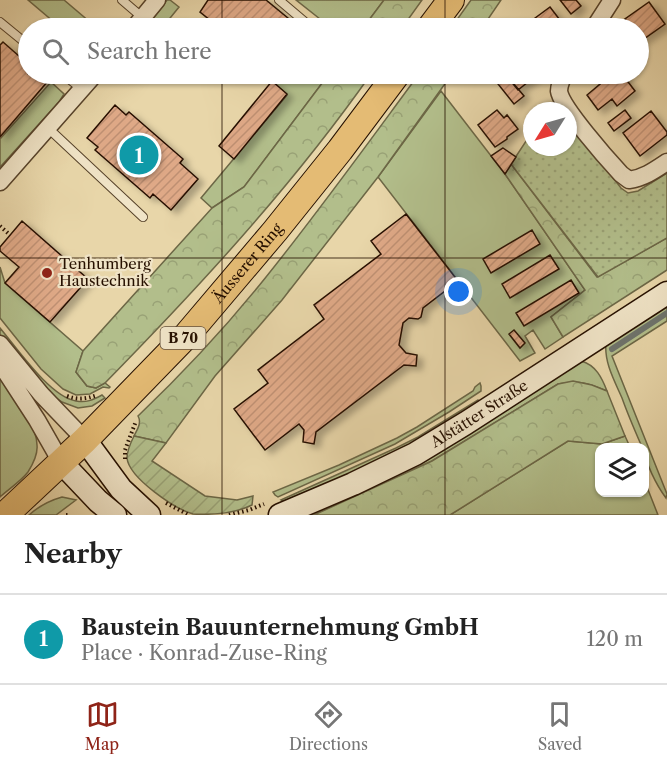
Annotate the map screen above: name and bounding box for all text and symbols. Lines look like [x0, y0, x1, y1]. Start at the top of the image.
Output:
search box [18, 18, 649, 84]
icon: search [39, 35, 72, 68]
text: Search here [87, 38, 212, 65]
north arrow [523, 102, 577, 156]
pin: 1 [120, 132, 158, 178]
street label: Äusserer Ring [207, 219, 287, 308]
place label: Tenhumberg Haustechnik [59, 254, 151, 290]
marker: Tenhumberg Haustechnik [40, 266, 54, 280]
your location [444, 277, 473, 306]
road number: B 70 [160, 327, 206, 349]
street label: Alstätter Straße [426, 376, 531, 452]
map controls [595, 443, 649, 497]
button: layers [595, 443, 649, 497]
text: Nearby [24, 538, 122, 570]
text: Baustein Bauunternehmung GmbH [81, 614, 479, 641]
text: 1 [39, 627, 48, 651]
text: 120 m [586, 627, 643, 651]
text: Place · Konrad-Zuse-Ring [81, 641, 327, 665]
tab: Map [85, 698, 119, 754]
tab: Directions [289, 698, 368, 754]
tab: Saved [538, 698, 582, 754]

